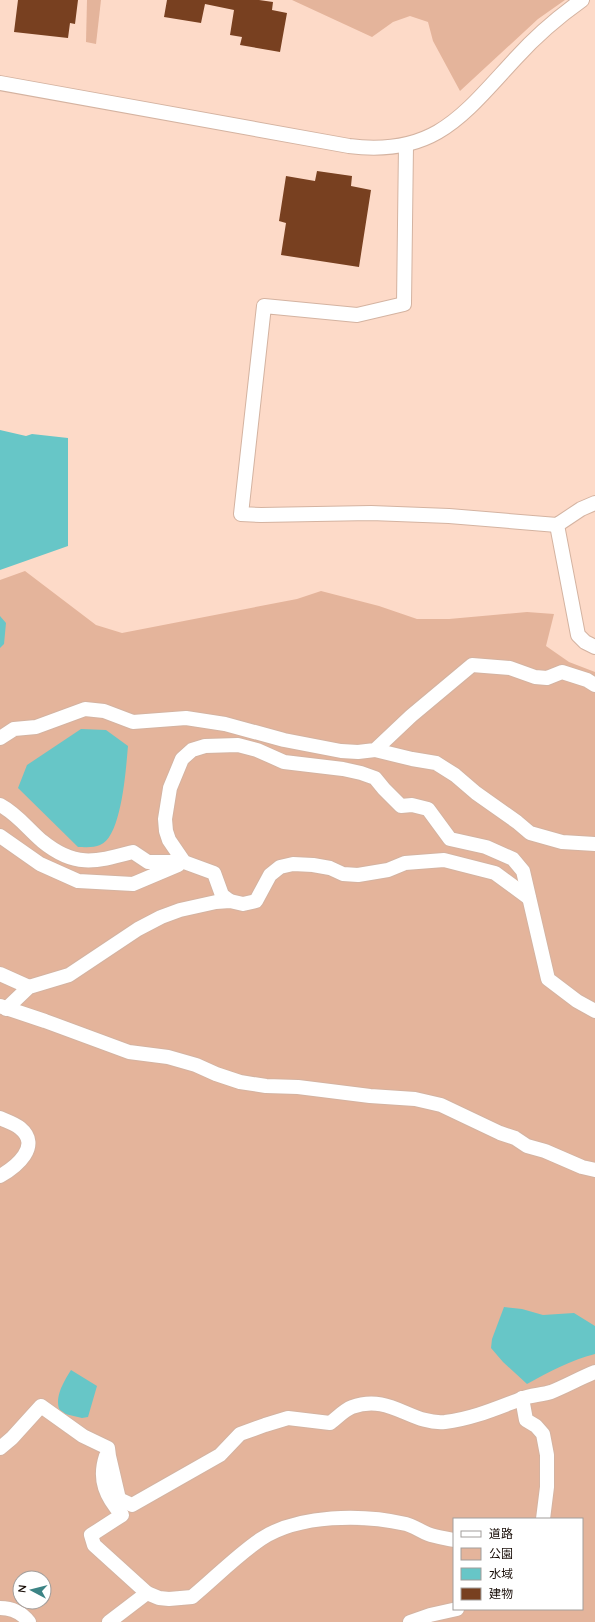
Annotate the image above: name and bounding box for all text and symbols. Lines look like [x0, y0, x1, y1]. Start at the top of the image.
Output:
legend [453, 1518, 583, 1610]
text: 道路 [489, 1526, 513, 1541]
text: 公園 [489, 1546, 513, 1561]
text: 水域 [489, 1566, 513, 1581]
north arrow [12, 1570, 52, 1610]
text: N [15, 1584, 30, 1594]
text: 建物 [489, 1586, 513, 1601]

